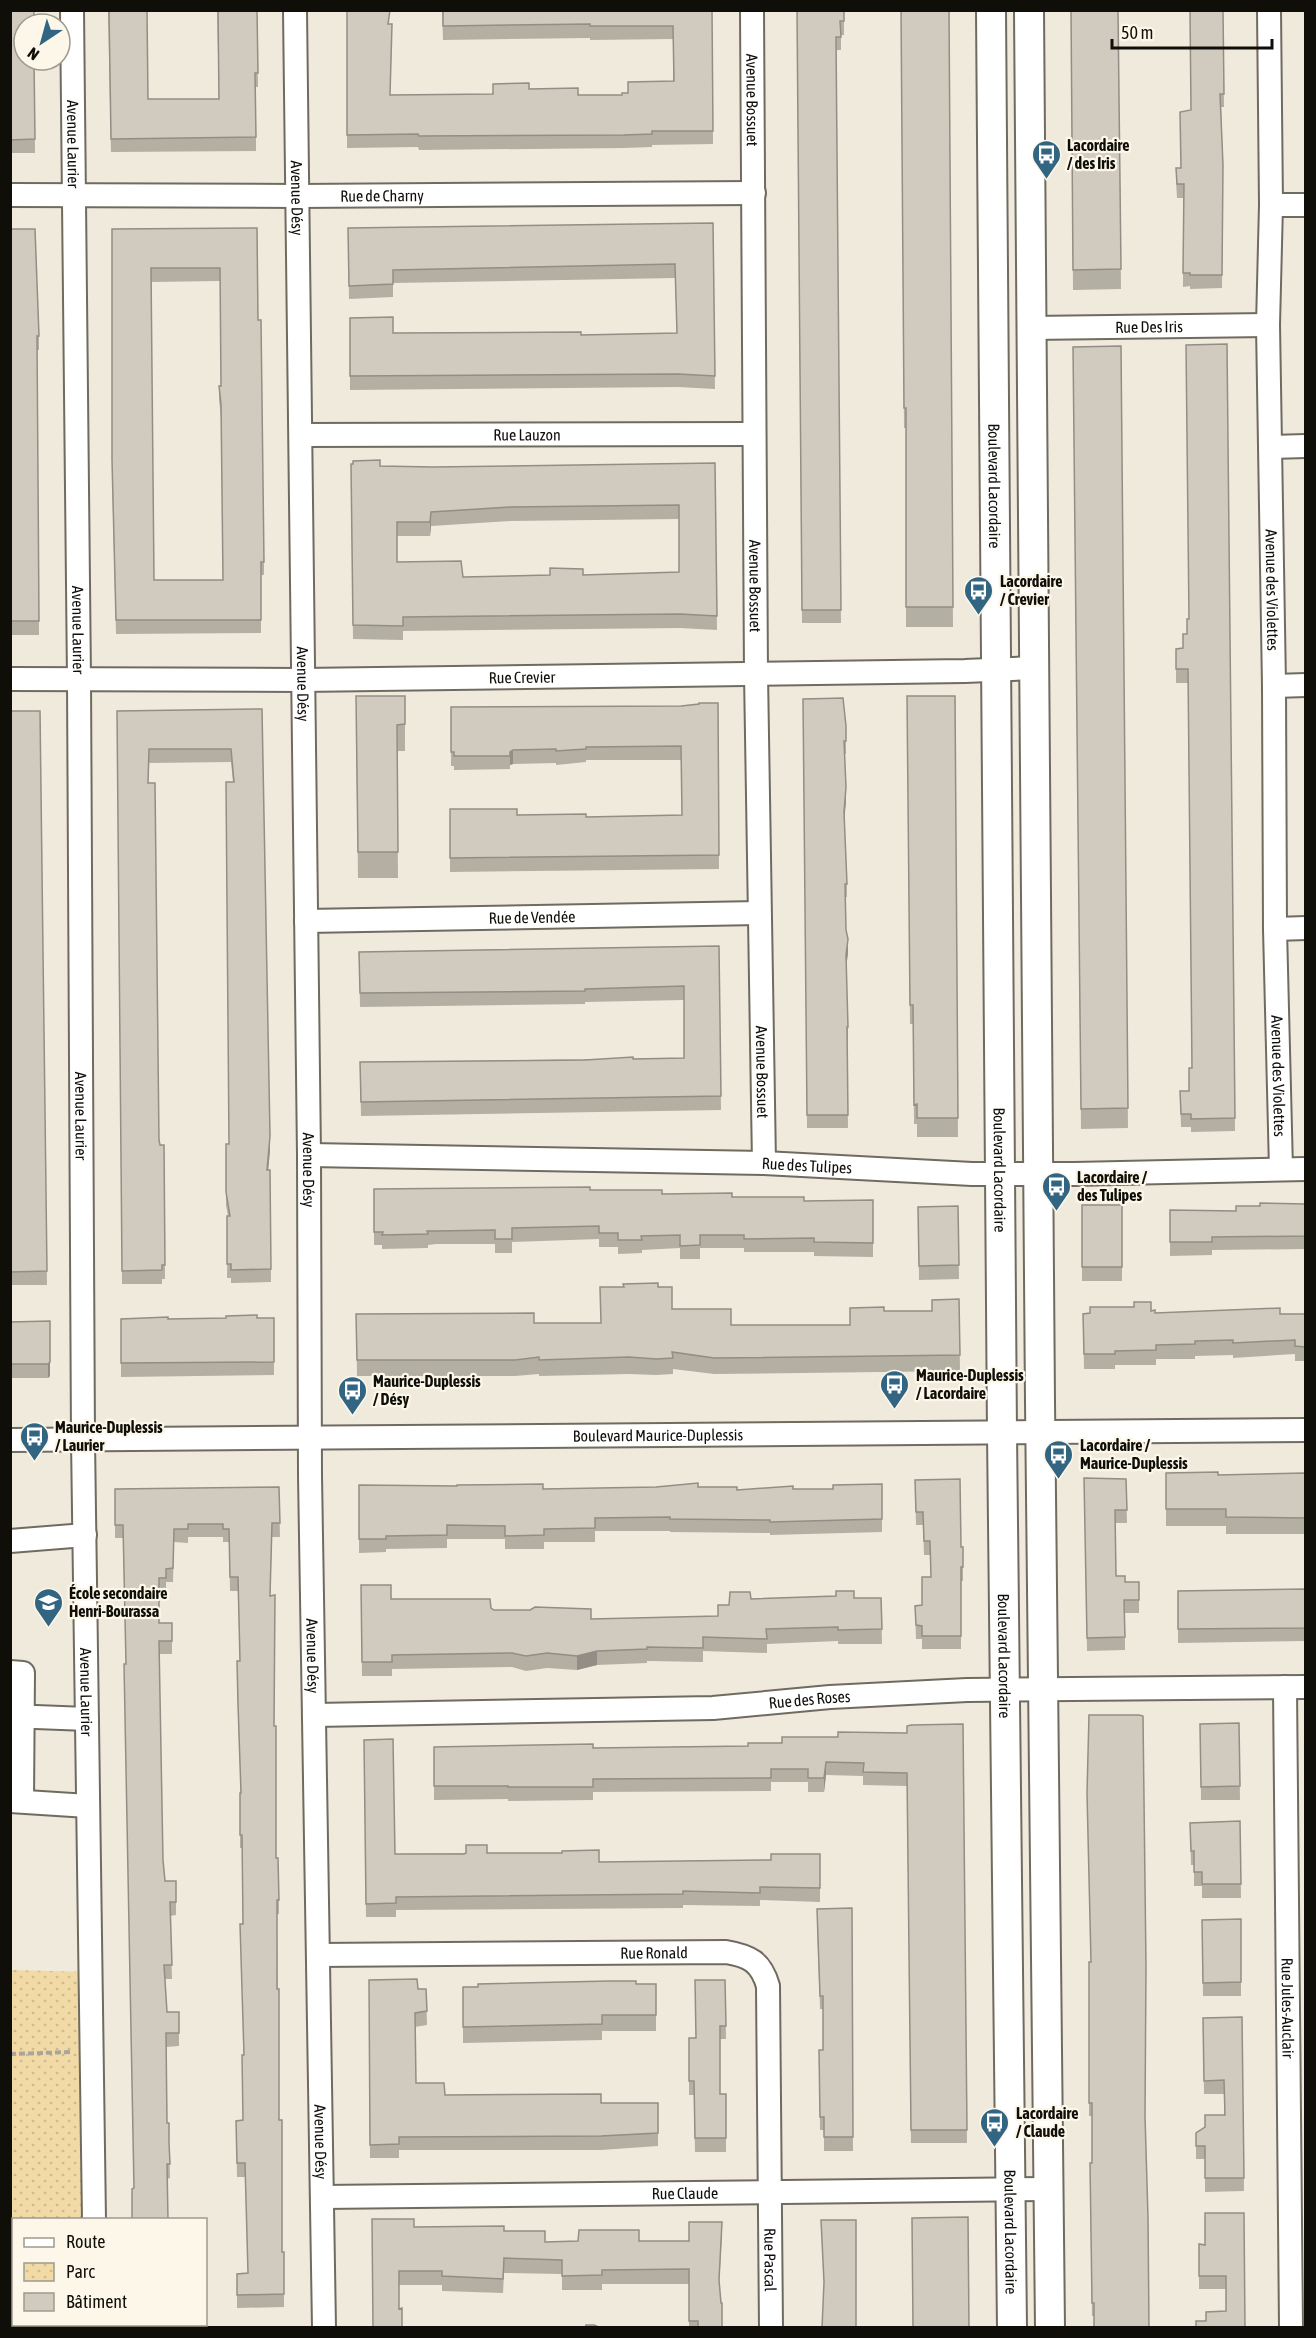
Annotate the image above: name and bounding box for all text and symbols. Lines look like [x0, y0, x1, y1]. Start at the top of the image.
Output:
north arrow [12, 12, 72, 72]
scale bar [1112, 12, 1272, 50]
text: 50 m [1121, 22, 1153, 43]
text: N [24, 44, 42, 64]
street label: Avenue Bossuet [743, 54, 762, 147]
street label: Avenue Laurier [64, 100, 83, 189]
place label: Lacordaire / des Iris [1067, 136, 1129, 172]
bus stop icon: Lacordaire / des Iris [1030, 138, 1062, 180]
street label: Avenue Désy [288, 160, 307, 236]
street label: Rue de Charny [340, 186, 424, 205]
street label: Rue Des Iris [1115, 317, 1183, 336]
street label: Boulevard Lacordaire [985, 423, 1004, 549]
street label: Rue Lauzon [493, 425, 561, 444]
street label: Avenue des Violettes [1262, 529, 1282, 651]
street label: Avenue Bossuet [746, 540, 765, 633]
place label: Lacordaire / Crevier [1000, 572, 1062, 608]
bus stop icon: Lacordaire / Crevier [963, 574, 995, 616]
street label: Avenue Laurier [69, 586, 88, 674]
street label: Avenue Désy [294, 646, 313, 722]
street label: Rue Crevier [489, 668, 556, 686]
street label: Rue de Vendée [488, 907, 575, 927]
street label: Avenue des Violettes [1268, 1015, 1289, 1137]
street label: Avenue Bossuet [753, 1026, 772, 1119]
street label: Avenue Laurier [72, 1072, 91, 1160]
street label: Boulevard Lacordaire [990, 1107, 1009, 1233]
street label: Avenue Désy [299, 1132, 318, 1208]
street label: Rue des Tulipes [761, 1154, 853, 1177]
place label: Lacordaire / des Tulipes [1077, 1168, 1148, 1204]
bus stop icon: Lacordaire / des Tulipes [1040, 1170, 1072, 1212]
place label: Maurice-Duplessis / Lacordaire [916, 1366, 1024, 1402]
bus stop icon: Maurice-Duplessis / Lacordaire [879, 1368, 911, 1410]
place label: Maurice-Duplessis / Désy [373, 1372, 481, 1408]
bus stop icon: Maurice-Duplessis / Désy [336, 1374, 368, 1416]
place label: Maurice-Duplessis / Laurier [55, 1418, 163, 1454]
bus stop icon: Maurice-Duplessis / Laurier [18, 1420, 50, 1462]
street label: Boulevard Maurice-Duplessis [573, 1425, 744, 1445]
place label: Lacordaire / Maurice-Duplessis [1080, 1436, 1188, 1472]
bus stop icon: Lacordaire / Maurice-Duplessis [1043, 1438, 1075, 1480]
place label: École secondaire Henri-Bourassa [69, 1584, 168, 1620]
school or university icon: École secondaire Henri-Bourassa [32, 1586, 64, 1628]
street label: Boulevard Lacordaire [995, 1593, 1014, 1719]
street label: Avenue Désy [303, 1618, 323, 1694]
street label: Avenue Laurier [77, 1648, 96, 1736]
street label: Rue des Roses [768, 1687, 851, 1712]
street label: Rue Ronald [620, 1943, 688, 1962]
street label: Rue Jules-Auclair [1279, 1958, 1297, 2059]
street label: Avenue Désy [311, 2104, 331, 2180]
place label: Lacordaire / Claude [1016, 2104, 1078, 2140]
bus stop icon: Lacordaire / Claude [979, 2106, 1011, 2148]
street label: Boulevard Lacordaire [1001, 2169, 1021, 2295]
street label: Rue Claude [652, 2184, 718, 2202]
legend [12, 2218, 207, 2326]
street label: Rue Pascal [761, 2228, 780, 2292]
text: Route [66, 2231, 105, 2252]
text: Parc [66, 2261, 95, 2282]
text: Bâtiment [66, 2291, 127, 2312]

